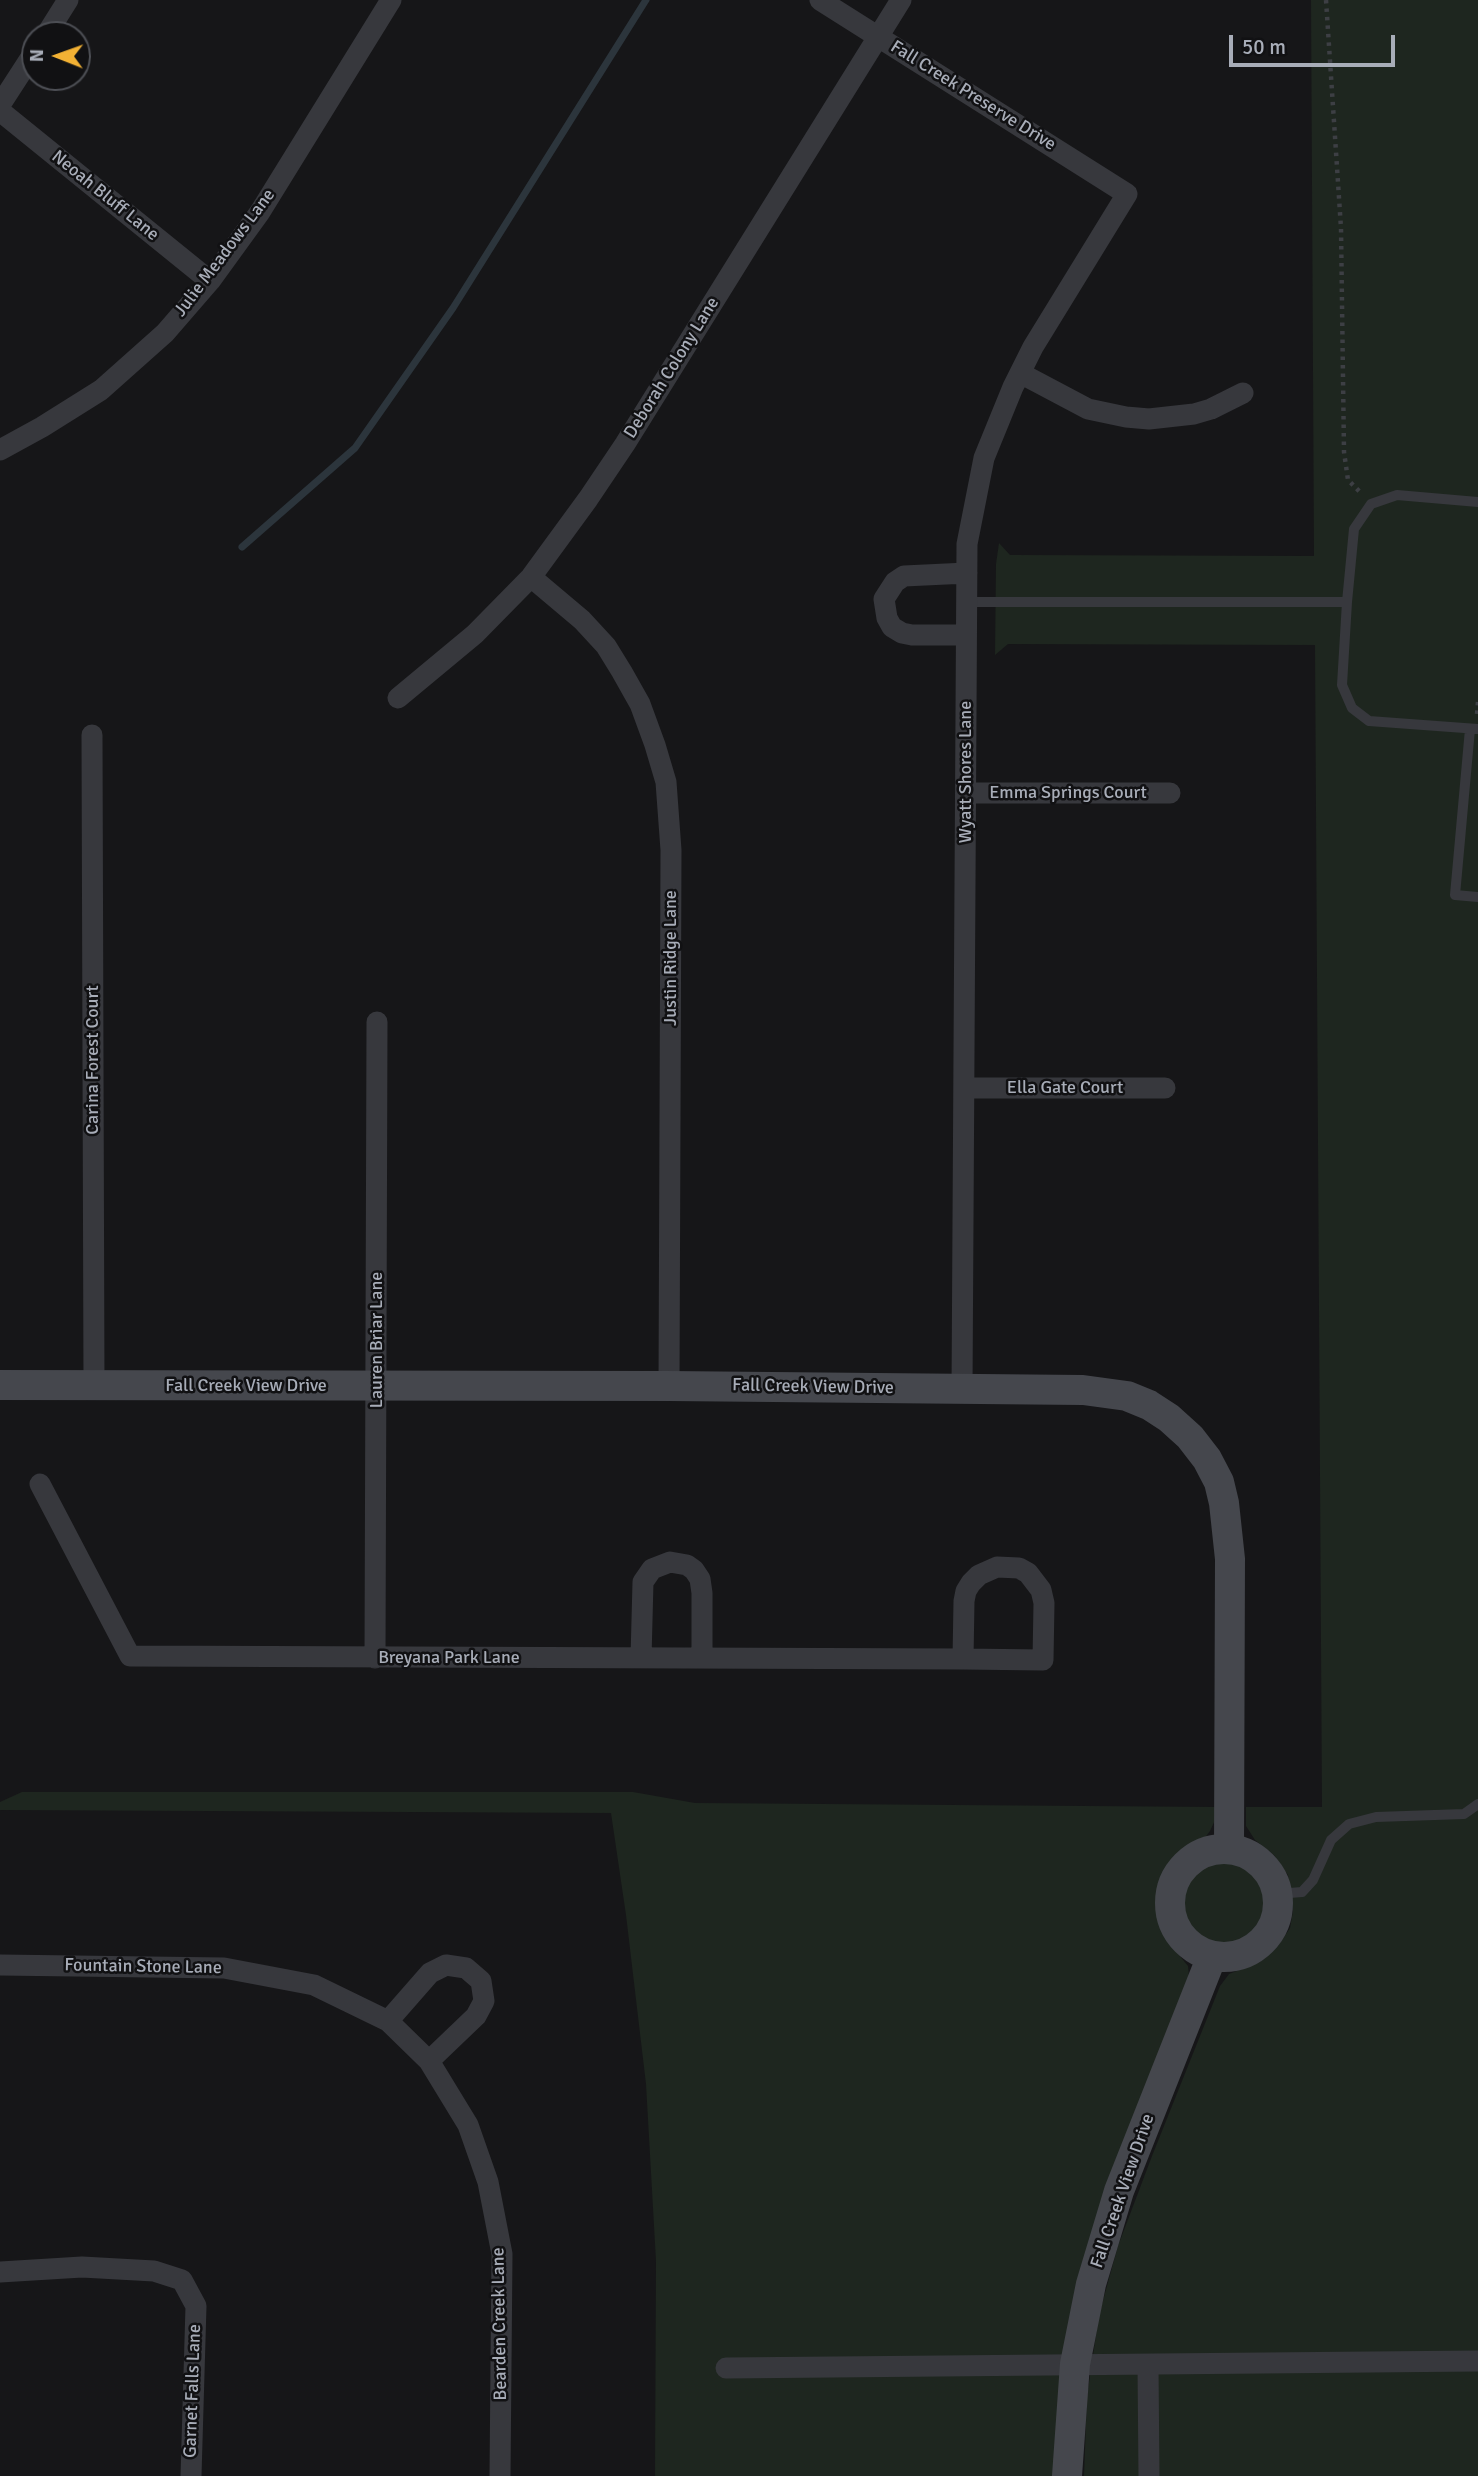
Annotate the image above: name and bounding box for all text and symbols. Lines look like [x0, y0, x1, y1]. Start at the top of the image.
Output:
north arrow [21, 21, 91, 91]
scale bar [1233, 21, 1399, 65]
text: 50 m [1242, 34, 1286, 60]
street label: Fall Creek Preserve Drive [886, 36, 1060, 156]
text: N [25, 49, 49, 62]
street label: Neoah Bluff Lane [47, 146, 163, 246]
street label: Julie Meadows Lane [170, 185, 280, 321]
street label: Deborah Colony Lane [620, 293, 724, 443]
street label: Wyatt Shores Lane [955, 701, 977, 843]
street label: Emma Springs Court [989, 782, 1147, 804]
street label: Justin Ridge Lane [660, 890, 682, 1026]
street label: Carina Forest Court [82, 985, 104, 1135]
street label: Ella Gate Court [1007, 1077, 1123, 1099]
street label: Lauren Briar Lane [366, 1272, 388, 1408]
street label: Fall Creek View Drive [165, 1375, 327, 1397]
street label: Fall Creek View Drive [732, 1375, 894, 1399]
street label: Breyana Park Lane [378, 1647, 520, 1669]
street label: Fountain Stone Lane [64, 1955, 222, 1979]
street label: Fall Creek View Drive [1086, 2111, 1160, 2271]
street label: Bearden Creek Lane [488, 2247, 512, 2401]
street label: Garnet Falls Lane [180, 2324, 206, 2458]

